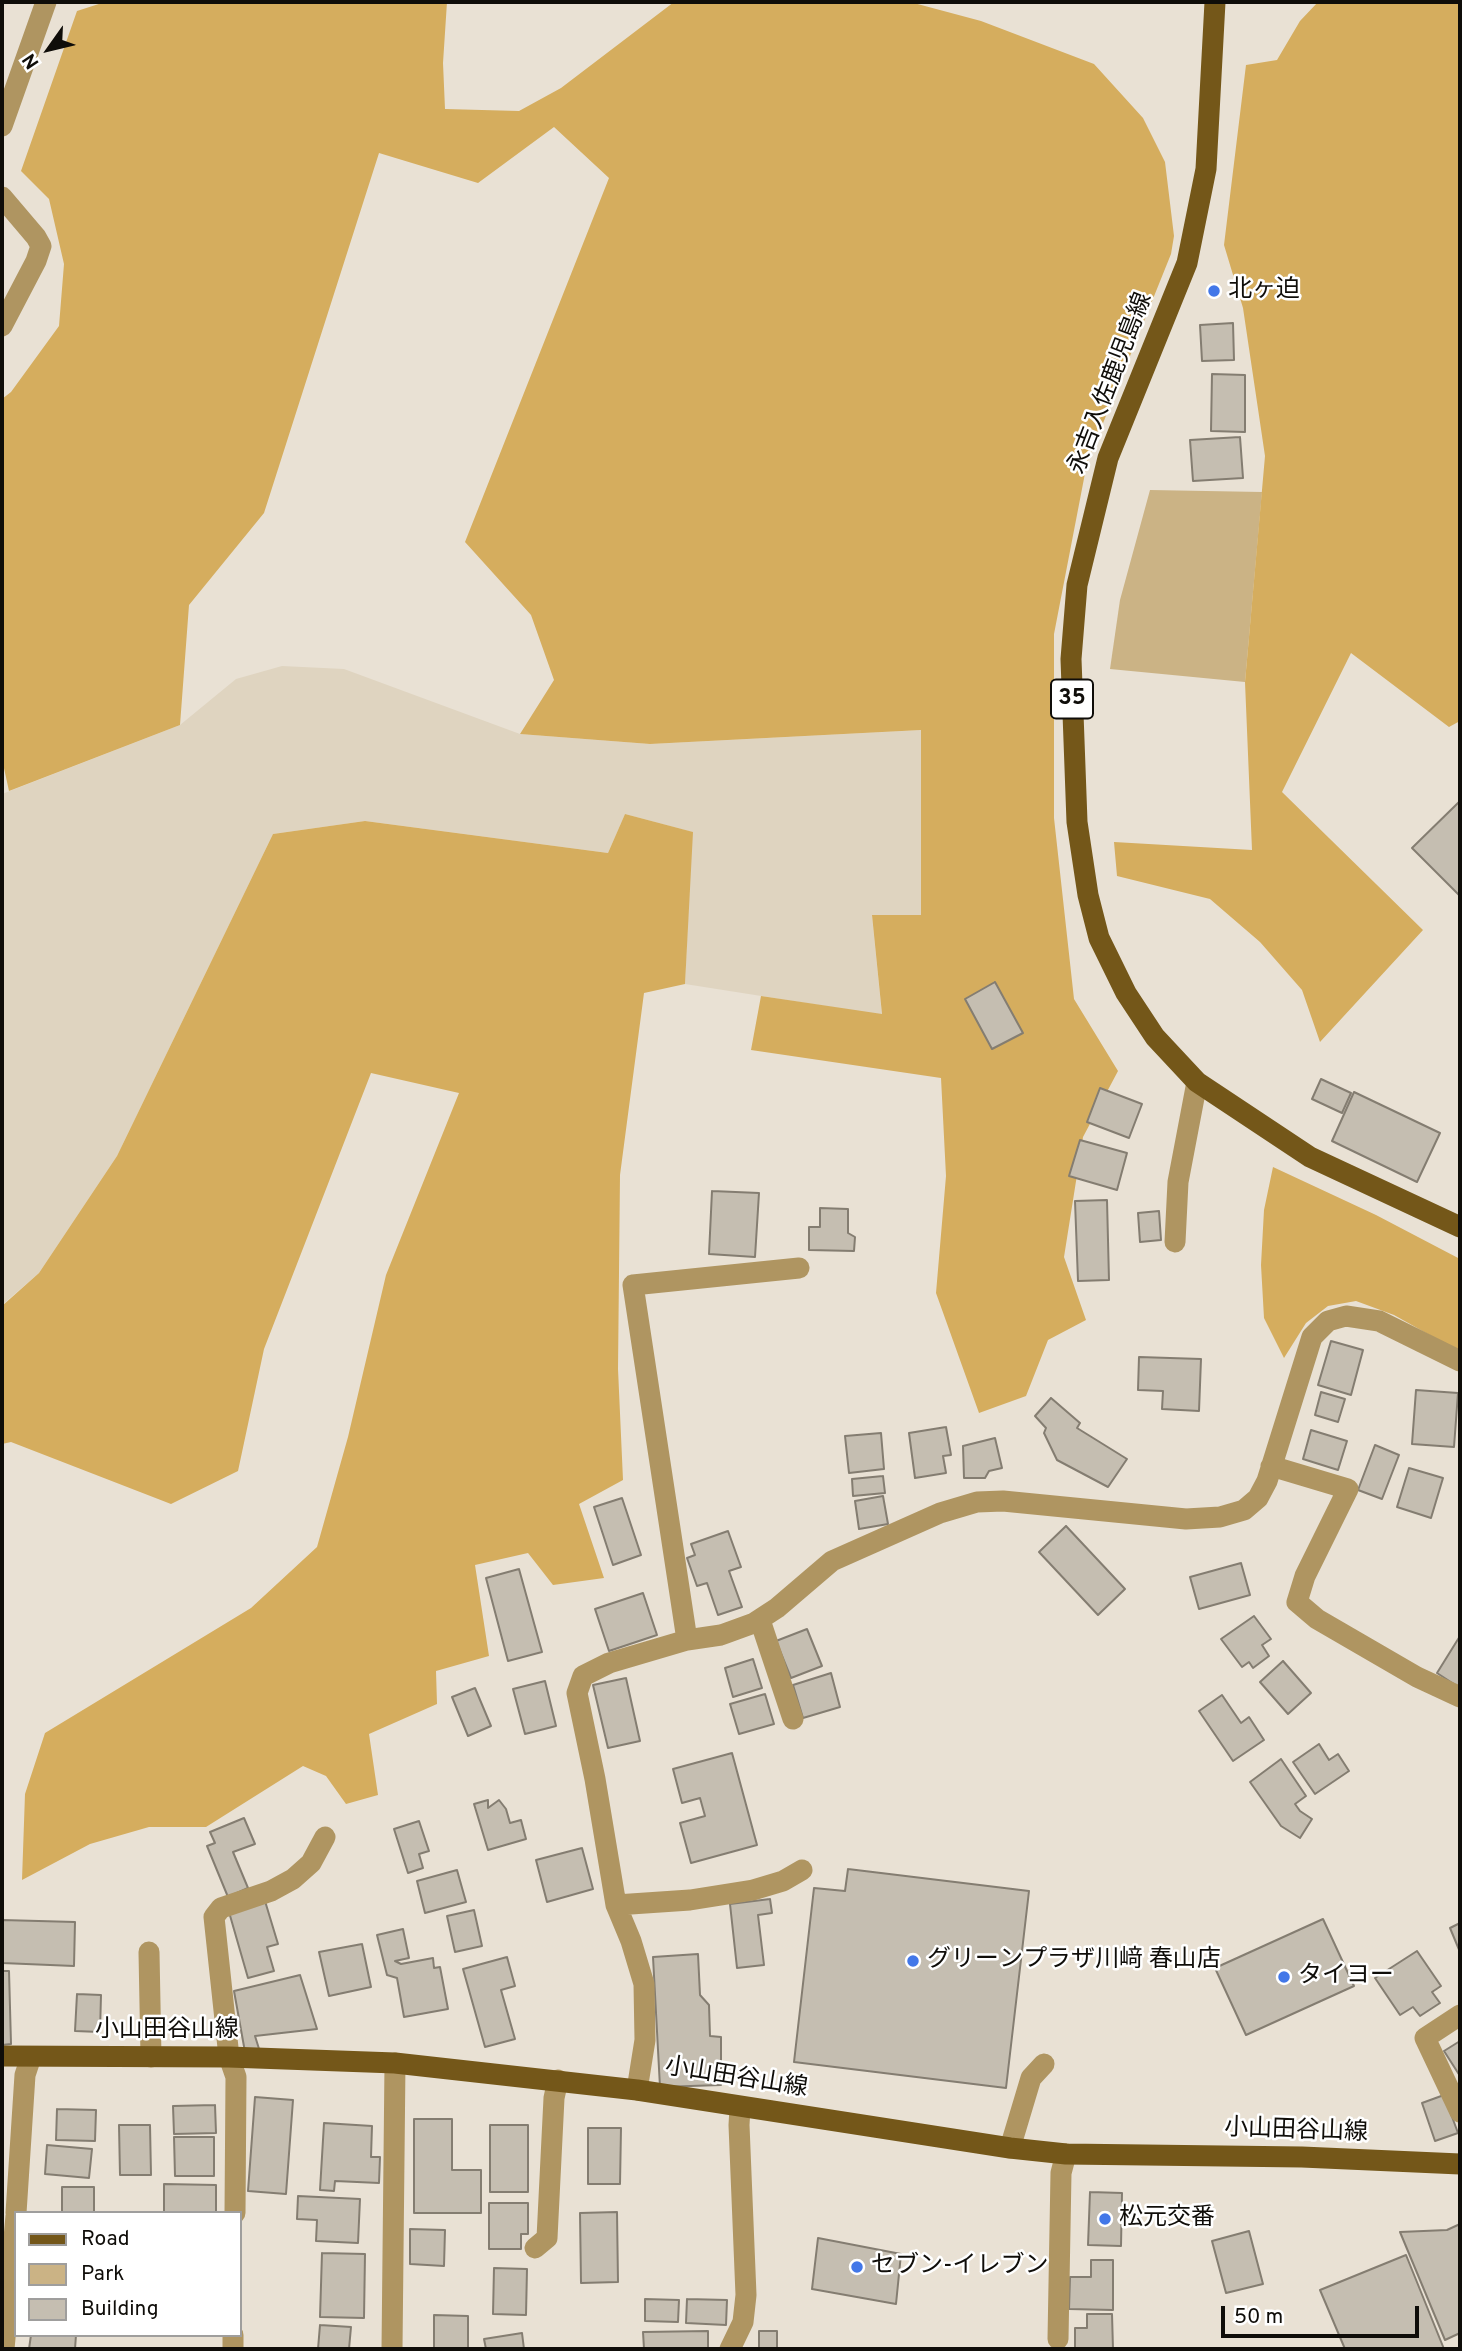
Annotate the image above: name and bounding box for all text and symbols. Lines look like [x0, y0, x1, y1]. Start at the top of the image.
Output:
north arrow [14, 14, 84, 84]
text: N [18, 48, 45, 73]
place label: 北ヶ迫 [1228, 277, 1300, 305]
marker: 北ヶ迫 [1206, 283, 1222, 299]
street label: 永吉入佐鹿児島線 [1064, 289, 1160, 479]
road number: 35 [1051, 680, 1093, 719]
place label: グリーンプラザ川﨑 春山店 [927, 1947, 1221, 1975]
marker: グリーンプラザ川﨑 春山店 [905, 1953, 921, 1969]
place label: タイヨー [1298, 1963, 1394, 1991]
marker: タイヨー [1276, 1969, 1292, 1985]
street label: 小山田谷山線 [95, 2017, 239, 2045]
street label: 小山田谷山線 [663, 2054, 809, 2104]
street label: 小山田谷山線 [1224, 2115, 1368, 2149]
place label: 松元交番 [1119, 2205, 1215, 2233]
legend [14, 2211, 242, 2337]
marker: 松元交番 [1097, 2211, 1113, 2227]
text: Road [81, 2226, 130, 2253]
place label: セブン-イレブン [871, 2253, 1049, 2281]
marker: セブン-イレブン [849, 2259, 865, 2275]
text: Park [81, 2261, 124, 2288]
scale bar [1224, 2292, 1422, 2336]
text: Building [81, 2296, 159, 2323]
text: 50 m [1234, 2304, 1283, 2331]

